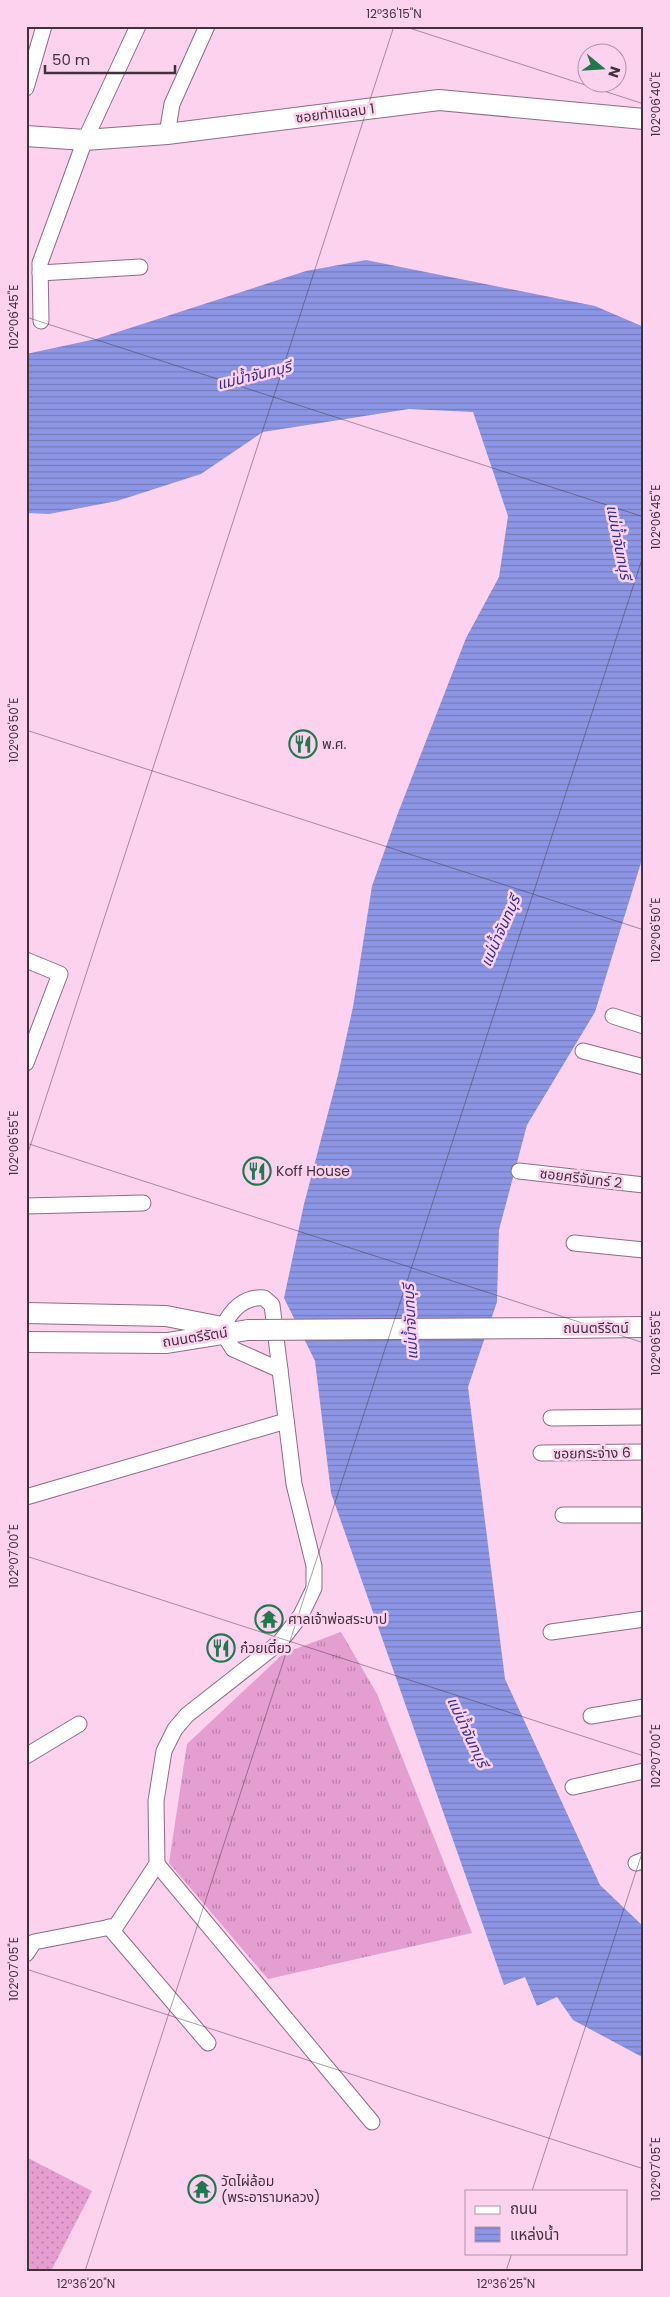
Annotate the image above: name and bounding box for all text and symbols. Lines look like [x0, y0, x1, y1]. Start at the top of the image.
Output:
text: 12°36'15"N [366, 5, 422, 22]
scale bar [45, 42, 175, 74]
north arrow [578, 42, 628, 92]
text: 50 m [52, 49, 90, 70]
text: N [603, 64, 626, 80]
text: 102°06'40"E [647, 71, 664, 137]
street label: ซอยท่าแฉลบ 1 [294, 98, 376, 128]
text: 102°06'45"E [5, 284, 22, 350]
water label: แม่น้ำจันทบุรี [215, 355, 296, 394]
text: 102°06'45"E [647, 484, 664, 550]
water label: แม่น้ำจันทบุรี [601, 503, 637, 584]
text: 102°06'50"E [5, 698, 22, 763]
restaurant icon: พ.ศ. [288, 729, 318, 759]
place label: พ.ศ. [322, 734, 346, 754]
water label: แม่น้ำจันทบุรี [475, 890, 526, 970]
text: 102°06'50"E [647, 898, 664, 963]
text: 102°06'55"E [5, 1111, 22, 1176]
restaurant icon: Koff House [242, 1156, 272, 1186]
place label: Koff House [276, 1161, 350, 1181]
street label: ซอยศรีจันทร์ 2 [539, 1163, 623, 1193]
water label: แม่น้ำจันทบุรี [397, 1281, 422, 1360]
text: 102°06'55"E [647, 1311, 664, 1376]
street label: ถนนตรีรัตน์ [563, 1318, 629, 1338]
street label: ถนนตรีรัตน์ [161, 1322, 229, 1352]
street label: ซอยกระจ่าง 6 [553, 1442, 631, 1464]
text: 102°07'00"E [5, 1524, 22, 1588]
temple icon: ศาลเจ้าพ่อสระบาป [254, 1604, 284, 1634]
place label: ศาลเจ้าพ่อสระบาป [288, 1609, 387, 1629]
restaurant icon: ก๋วยเตี๋ยว [206, 1633, 236, 1663]
place label: ก๋วยเตี๋ยว [240, 1638, 292, 1658]
water label: แม่น้ำจันทบุรี [442, 1693, 495, 1773]
text: 102°07'00"E [647, 1724, 664, 1788]
text: 102°07'05"E [5, 1937, 22, 2001]
text: 102°07'05"E [647, 2137, 664, 2201]
place label: วัดไผ่ล้อม (พระอารามหลวง) [221, 2171, 320, 2207]
temple icon: วัดไผ่ล้อม (พระอารามหลวง) [187, 2174, 217, 2204]
legend [465, 2190, 628, 2254]
text: ถนน [510, 2198, 537, 2219]
text: แหล่งน้ำ [510, 2224, 559, 2245]
text: 12°36'20"N [57, 2275, 115, 2292]
text: 12°36'25"N [477, 2275, 535, 2292]

